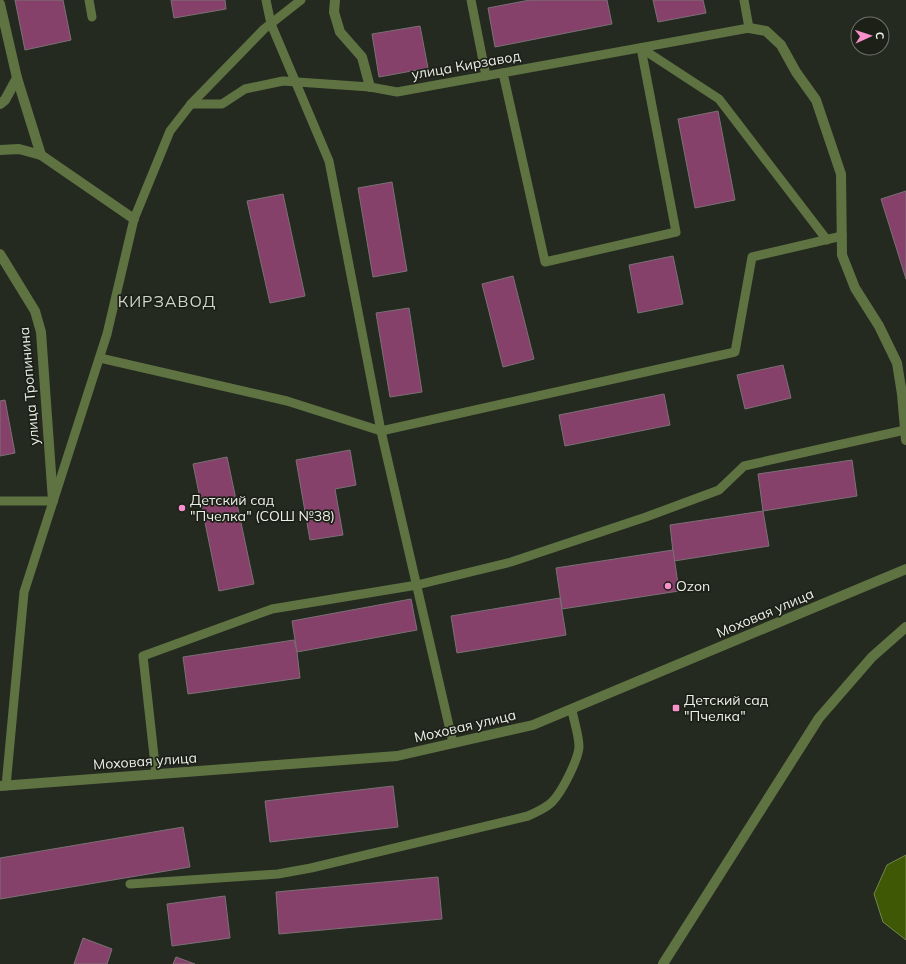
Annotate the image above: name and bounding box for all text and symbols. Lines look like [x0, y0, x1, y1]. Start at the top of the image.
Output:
north arrow [850, 16, 890, 56]
text: С [873, 31, 887, 40]
street label: улица Кирзавод [410, 46, 523, 83]
district label: КИРЗАВОД [118, 291, 216, 311]
street label: улица Тропинина [15, 326, 43, 446]
place label: Детский сад "Пчелка" (СОШ №38) [190, 491, 335, 525]
marker: Детский сад "Пчелка" (СОШ №38) [177, 503, 187, 513]
place label: Ozon [676, 577, 710, 595]
marker: Ozon [663, 581, 673, 591]
street label: Моховая улица [714, 584, 816, 642]
place label: Детский сад "Пчелка" [684, 691, 769, 725]
marker: Детский сад "Пчелка" [671, 703, 681, 713]
street label: Моховая улица [412, 706, 518, 746]
street label: Моховая улица [92, 748, 198, 774]

